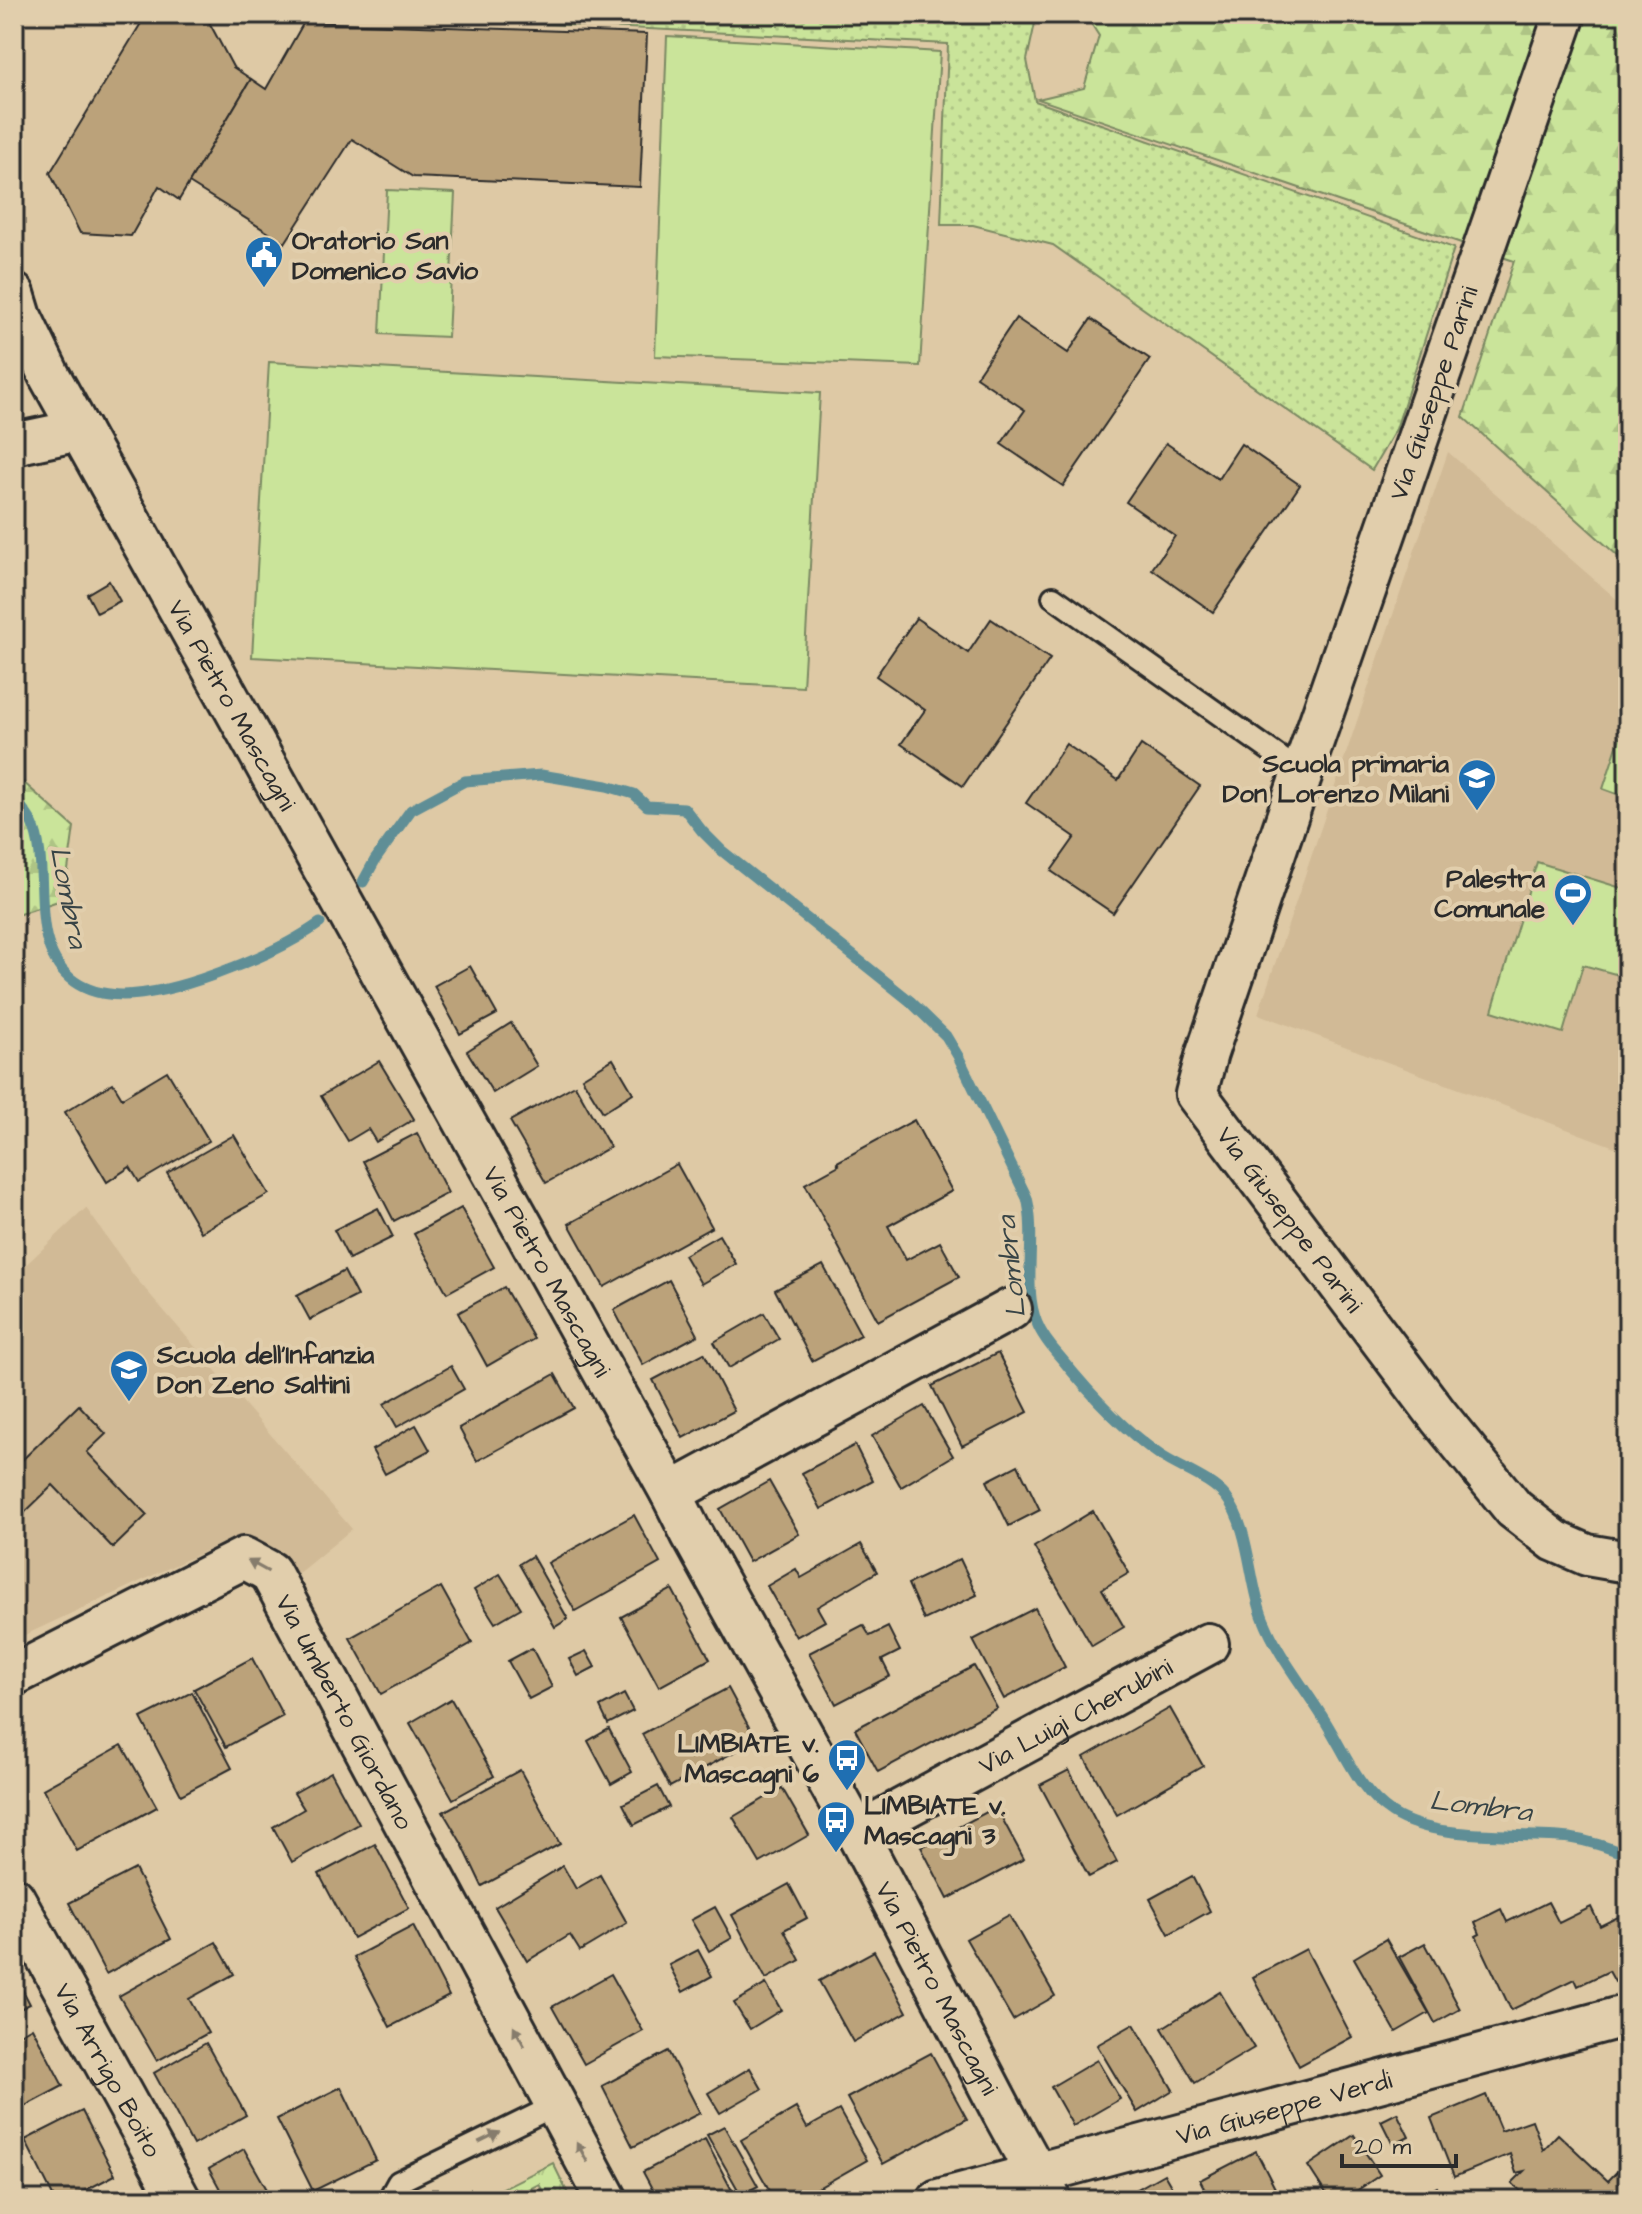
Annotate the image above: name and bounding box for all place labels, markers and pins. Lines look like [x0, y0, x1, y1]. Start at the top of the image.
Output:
place label: Oratorio San Domenico Savio [292, 223, 479, 289]
public building icon: Oratorio San Domenico Savio [243, 234, 285, 289]
place label: Scuola primaria Don Lorenzo Milani [1222, 746, 1450, 812]
school or university icon: Scuola primaria Don Lorenzo Milani [1456, 757, 1498, 812]
place label: Palestra Comunale [1434, 861, 1546, 927]
sports icon: Palestra Comunale [1552, 872, 1594, 927]
place label: Scuola dell'Infanzia Don Zeno Saltini [156, 1337, 375, 1403]
school or university icon: Scuola dell'Infanzia Don Zeno Saltini [108, 1348, 150, 1403]
place label: LIMBIATE v. Mascagni 6 [677, 1726, 820, 1795]
bus stop icon: LIMBIATE v. Mascagni 6 [826, 1737, 868, 1792]
place label: LIMBIATE v. Mascagni 3 [864, 1788, 1006, 1857]
bus stop icon: LIMBIATE v. Mascagni 3 [815, 1799, 857, 1854]

